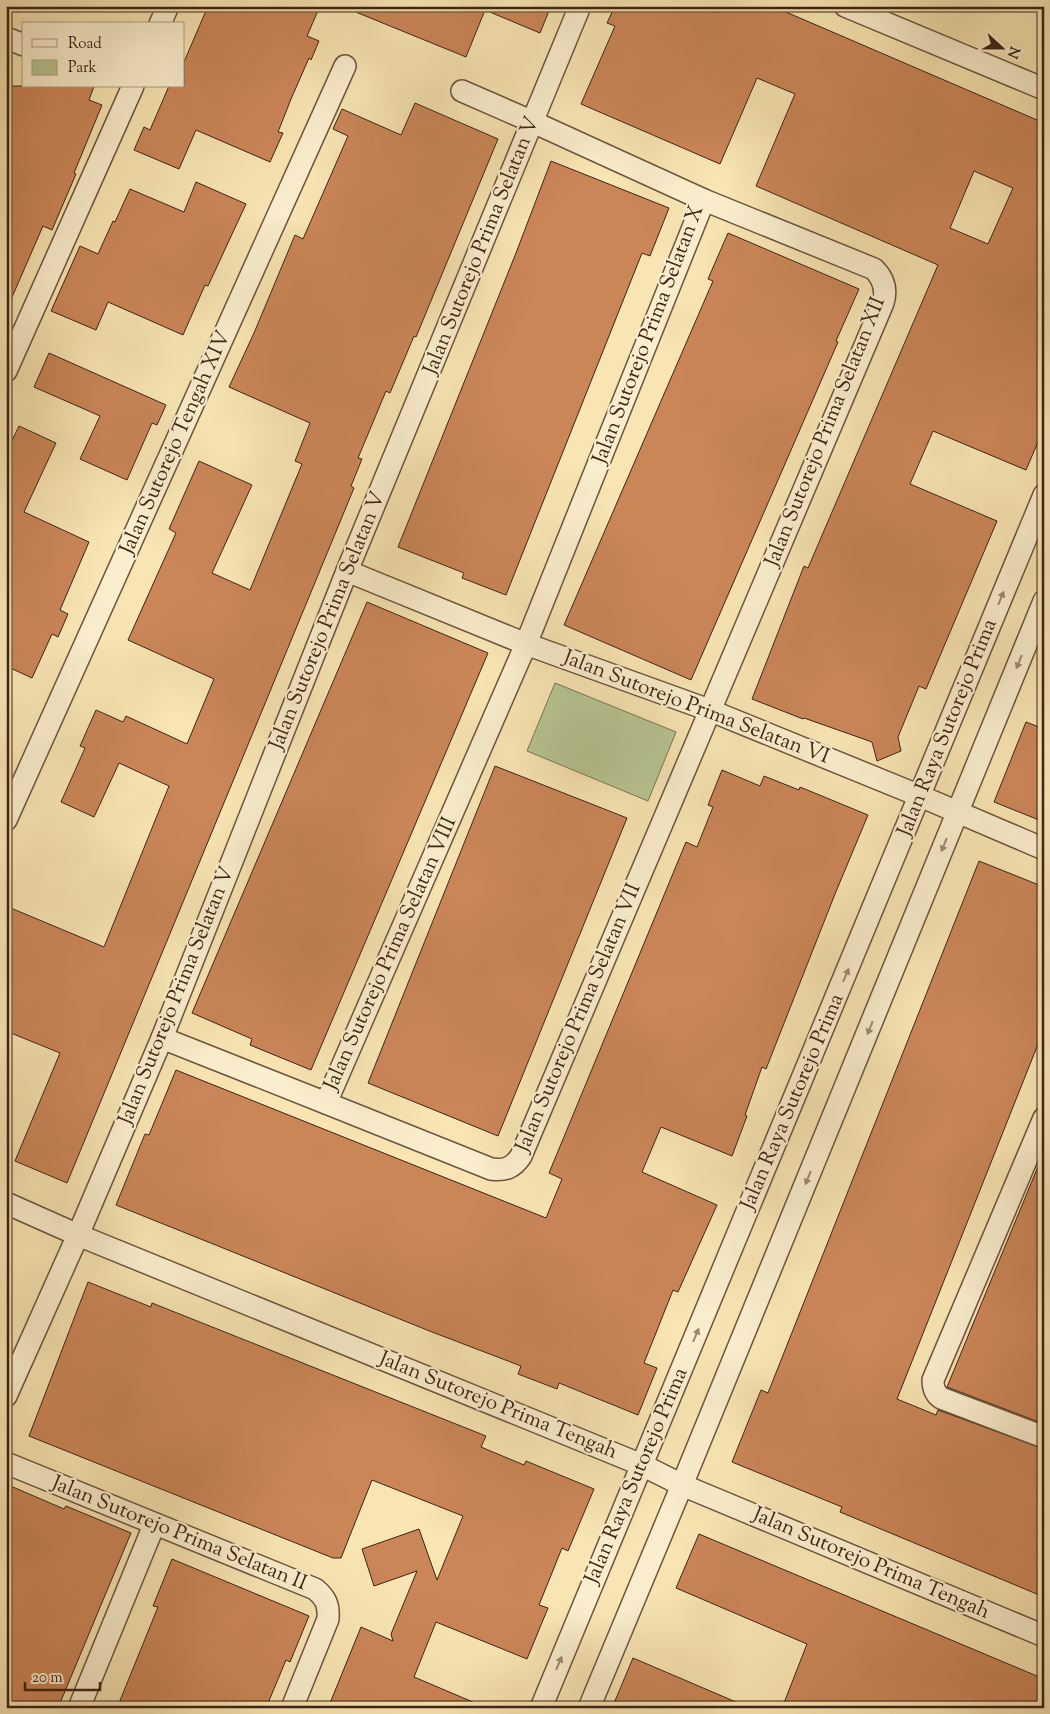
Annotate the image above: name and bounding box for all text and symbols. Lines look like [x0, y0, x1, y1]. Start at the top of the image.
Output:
legend [22, 22, 185, 88]
north arrow [978, 22, 1028, 72]
text: Road [68, 34, 102, 55]
text: N [1001, 43, 1024, 61]
text: Park [68, 58, 97, 79]
street label: Jalan Sutorejo Prima Selatan V [416, 112, 548, 380]
street label: Jalan Sutorejo Prima Selatan X [585, 201, 712, 470]
street label: Jalan Sutorejo Prima Selatan XII [758, 293, 894, 572]
street label: Jalan Sutorejo Tengah XIV [113, 326, 239, 561]
street label: Jalan Sutorejo Prima Selatan V [262, 487, 394, 755]
one-way arrow [998, 591, 1006, 605]
street label: Jalan Raya Sutorejo Prima [890, 614, 1006, 842]
street label: Jalan Sutorejo Prima Selatan VI [558, 643, 833, 773]
one-way arrow [1014, 655, 1022, 669]
street label: Jalan Sutorejo Prima Selatan VIII [317, 812, 465, 1096]
one-way arrow [940, 838, 948, 852]
street label: Jalan Sutorejo Prima Selatan V [111, 862, 243, 1130]
street label: Jalan Sutorejo Prima Selatan VII [508, 879, 649, 1158]
one-way arrow [842, 968, 850, 982]
street label: Jalan Raya Sutorejo Prima [733, 989, 852, 1216]
one-way arrow [865, 1021, 873, 1035]
one-way arrow [804, 1171, 812, 1186]
one-way arrow [692, 1328, 700, 1342]
street label: Jalan Sutorejo Prima Tengah [373, 1344, 622, 1468]
street label: Jalan Raya Sutorejo Prima [577, 1363, 696, 1590]
street label: Jalan Sutorejo Prima Selatan II [46, 1469, 311, 1599]
street label: Jalan Sutorejo Prima Tengah [747, 1500, 994, 1628]
one-way arrow [556, 1656, 564, 1670]
scale bar [25, 1659, 100, 1691]
text: 20 m [32, 1668, 63, 1689]

